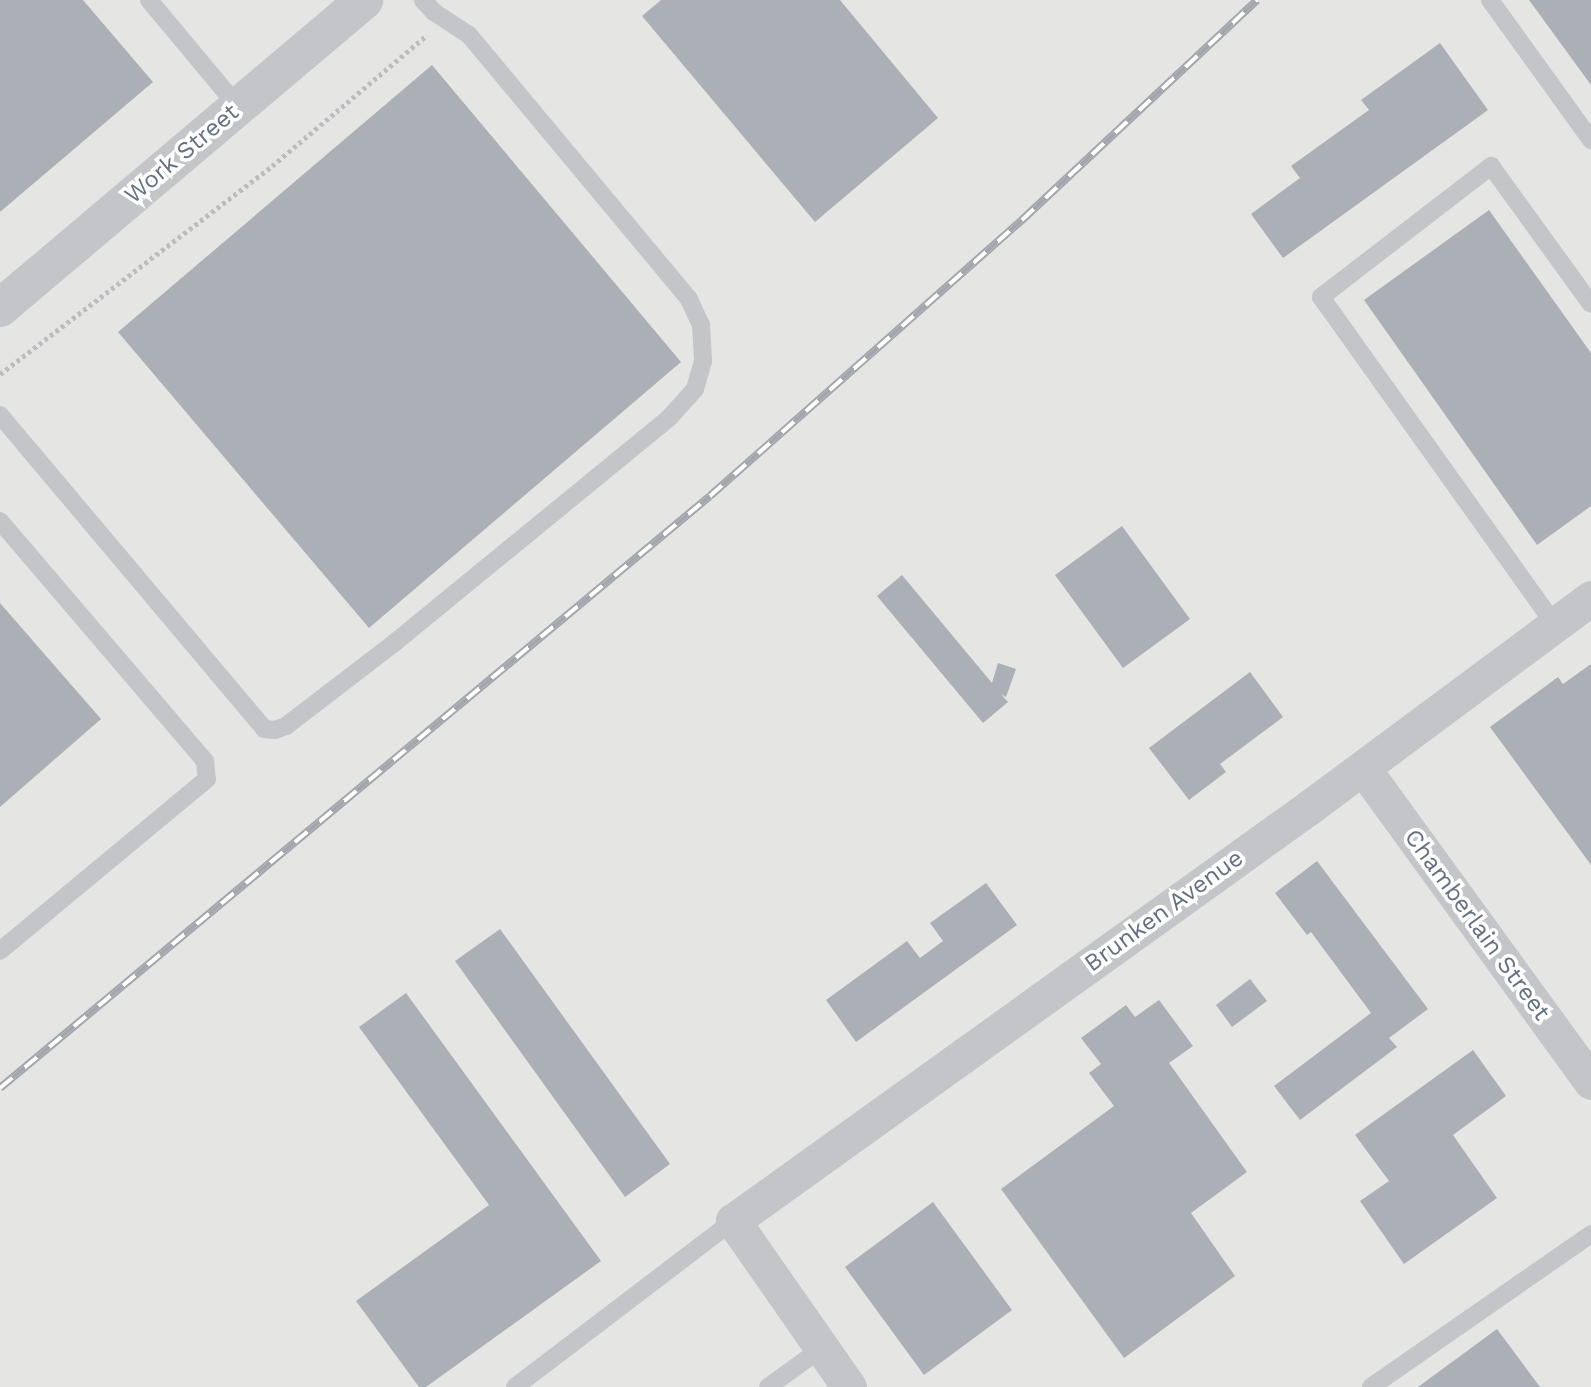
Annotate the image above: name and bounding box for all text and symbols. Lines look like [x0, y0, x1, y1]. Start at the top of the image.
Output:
street label: Work Street [119, 98, 245, 210]
street label: Chamberlain Street [1398, 824, 1556, 1026]
street label: Brunken Avenue [1079, 843, 1249, 979]

